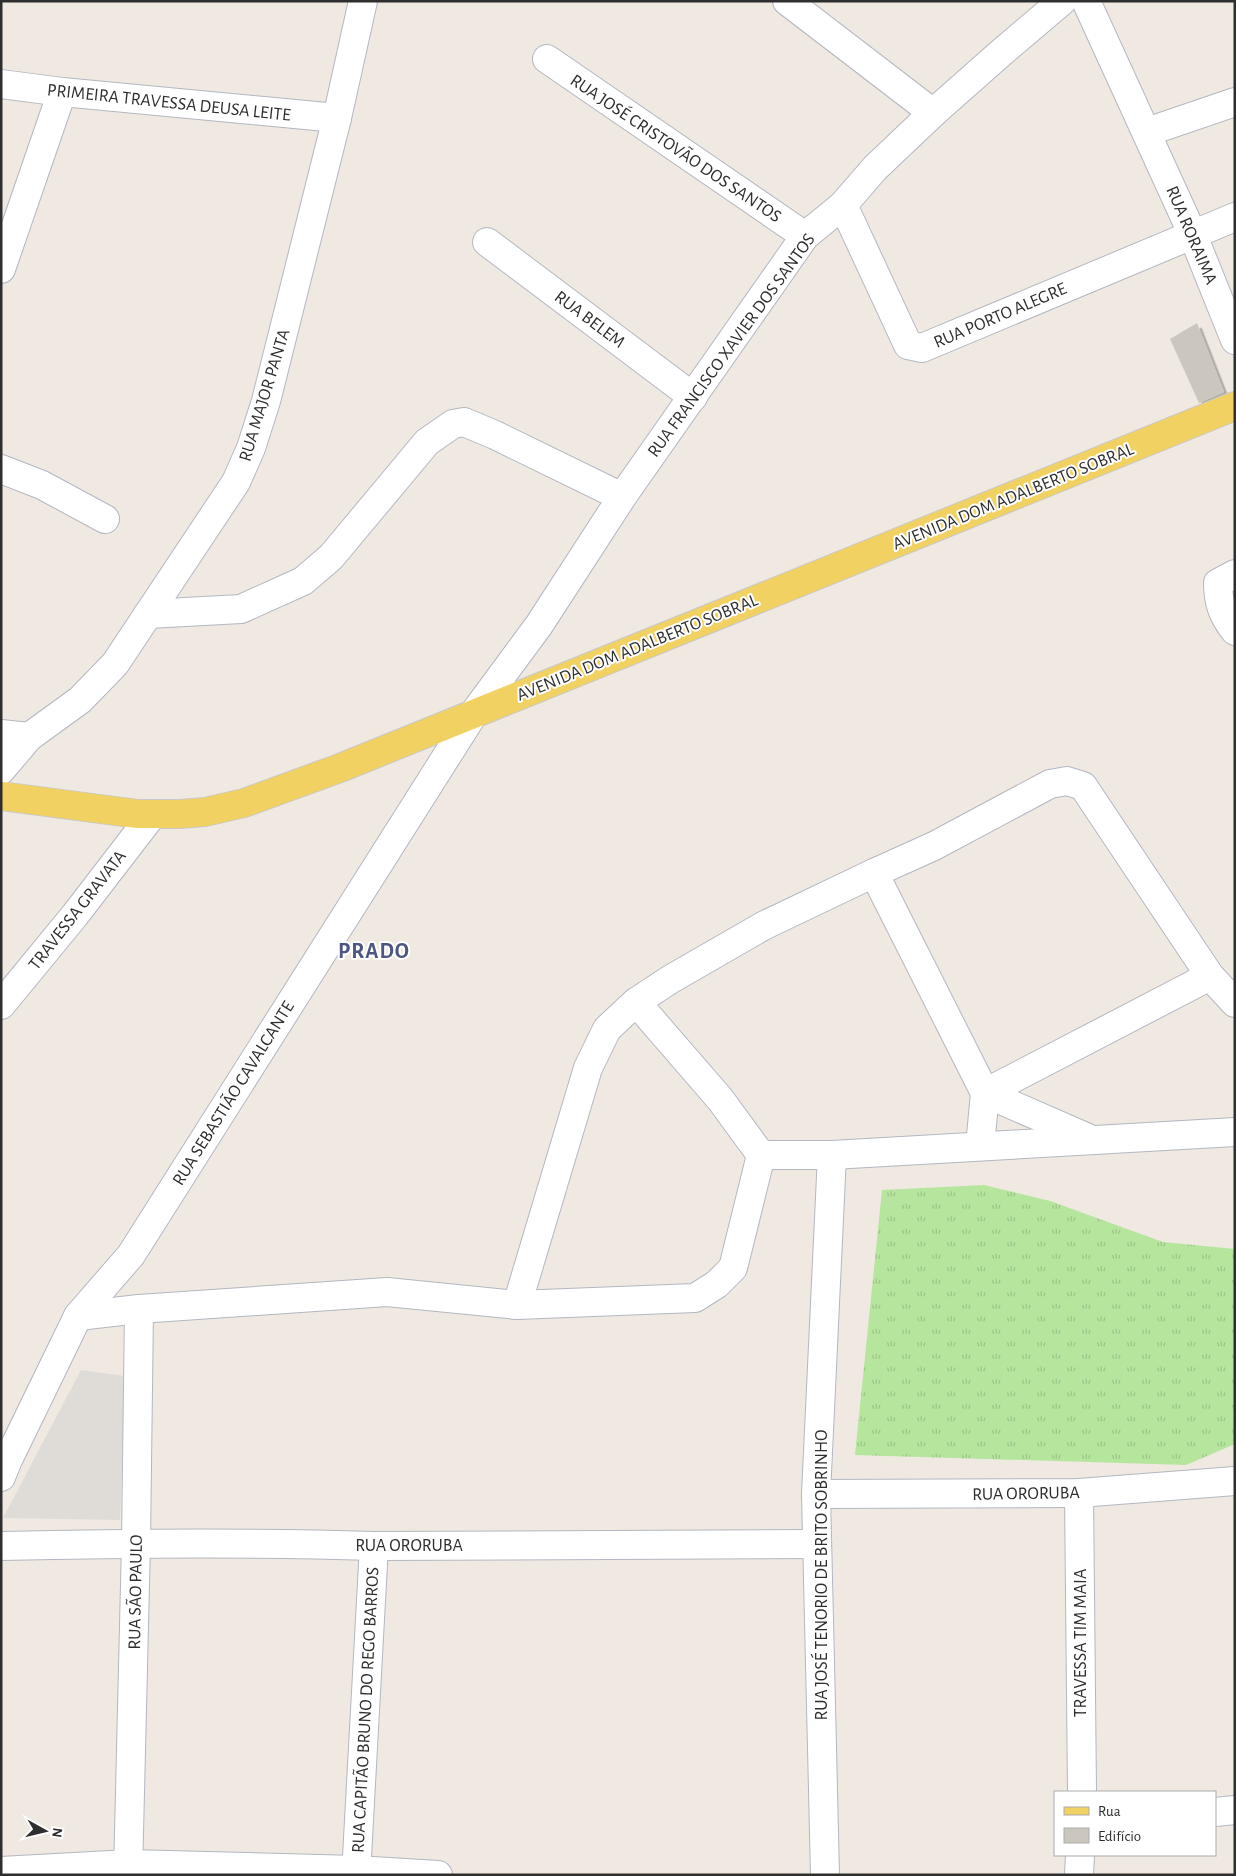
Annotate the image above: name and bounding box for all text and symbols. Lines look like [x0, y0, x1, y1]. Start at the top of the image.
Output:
street label: RUA JOSÉ CRISTOVÃO DOS SANTOS [567, 69, 786, 226]
street label: PRIMEIRA TRAVESSA DEUSA LEITE [46, 81, 292, 125]
street label: RUA RORAIMA [1162, 184, 1220, 288]
street label: RUA FRANCISCO XAVIER DOS SANTOS [645, 231, 819, 461]
street label: RUA PORTO ALEGRE [931, 280, 1070, 352]
street label: RUA BELEM [551, 288, 628, 352]
street label: RUA MAJOR PANTA [236, 326, 294, 464]
street label: AVENIDA DOM ADALBERTO SOBRAL [890, 440, 1137, 554]
street label: AVENIDA DOM ADALBERTO SOBRAL [514, 591, 761, 705]
street label: TRAVESSA GRAVATA [26, 847, 130, 974]
district label: PRADO [338, 940, 410, 962]
street label: RUA SEBASTIÃO CAVALCANTE [167, 996, 298, 1189]
street label: RUA JOSÉ TENORIO DE BRITO SOBRINHO [810, 1430, 831, 1720]
street label: RUA ORORUBA [972, 1484, 1081, 1504]
street label: RUA SÃO PAULO [123, 1534, 146, 1650]
street label: RUA ORORUBA [355, 1537, 463, 1555]
street label: RUA CAPITÃO BRUNO DO REGO BARROS [347, 1566, 382, 1854]
street label: TRAVESSA TIM MAIA [1072, 1568, 1090, 1717]
legend [1054, 1791, 1216, 1856]
text: Rua [1098, 1804, 1121, 1819]
north arrow [20, 1806, 70, 1856]
text: N [49, 1827, 64, 1838]
text: Edifício [1098, 1829, 1141, 1844]

